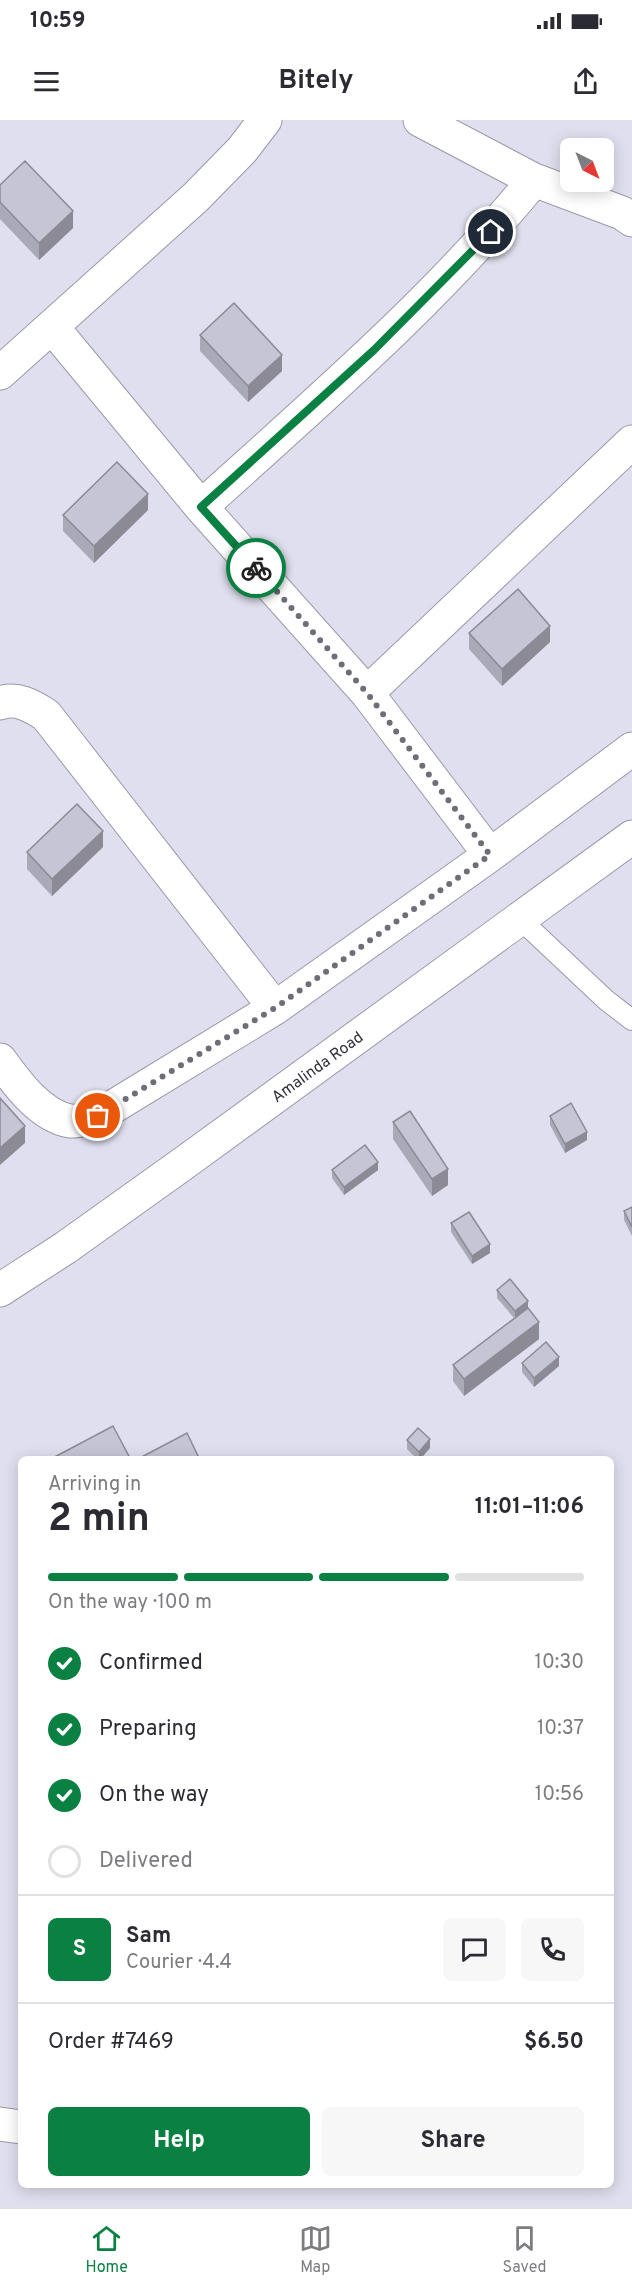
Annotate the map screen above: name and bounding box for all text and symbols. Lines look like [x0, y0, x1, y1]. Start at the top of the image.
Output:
text: 10:59 [30, 8, 86, 35]
text: Bitely [279, 64, 353, 98]
icon: menu [30, 65, 63, 98]
icon: share [569, 65, 602, 98]
north arrow [560, 138, 614, 192]
map controls [560, 138, 614, 192]
pin [465, 206, 516, 257]
icon: home [474, 215, 507, 248]
courier [226, 538, 286, 598]
icon: bike [240, 552, 273, 585]
street label: Amalinda Road [268, 1028, 368, 1108]
pin [72, 1090, 123, 1141]
icon: bag [81, 1099, 114, 1132]
text: Arriving in [48, 1472, 141, 1498]
text: 11:01–11:06 [475, 1494, 584, 1521]
text: 2 min [48, 1496, 150, 1545]
text: On the way · 100 m [48, 1590, 212, 1616]
icon: check [48, 1647, 81, 1680]
text: Confirmed [99, 1650, 203, 1677]
text: 10:30 [535, 1650, 584, 1676]
icon: check [48, 1713, 81, 1746]
text: Preparing [99, 1716, 197, 1743]
text: 10:37 [537, 1716, 584, 1742]
icon: check [48, 1779, 81, 1812]
text: On the way [99, 1782, 209, 1809]
text: 10:56 [535, 1782, 584, 1808]
text: Delivered [99, 1848, 193, 1875]
button: chat [443, 1918, 506, 1981]
button: phone [521, 1918, 584, 1981]
text: Sam [126, 1923, 171, 1950]
text: S [73, 1936, 86, 1963]
text: Courier · 4.4 [126, 1950, 232, 1976]
text: Order #7469 [48, 2029, 174, 2056]
text: $6.50 [524, 2029, 584, 2056]
button: Help [48, 2107, 310, 2176]
button: Share [322, 2107, 584, 2176]
tab: Home [85, 2222, 128, 2278]
tab: Map [299, 2222, 332, 2278]
tab: Saved [503, 2222, 547, 2278]

